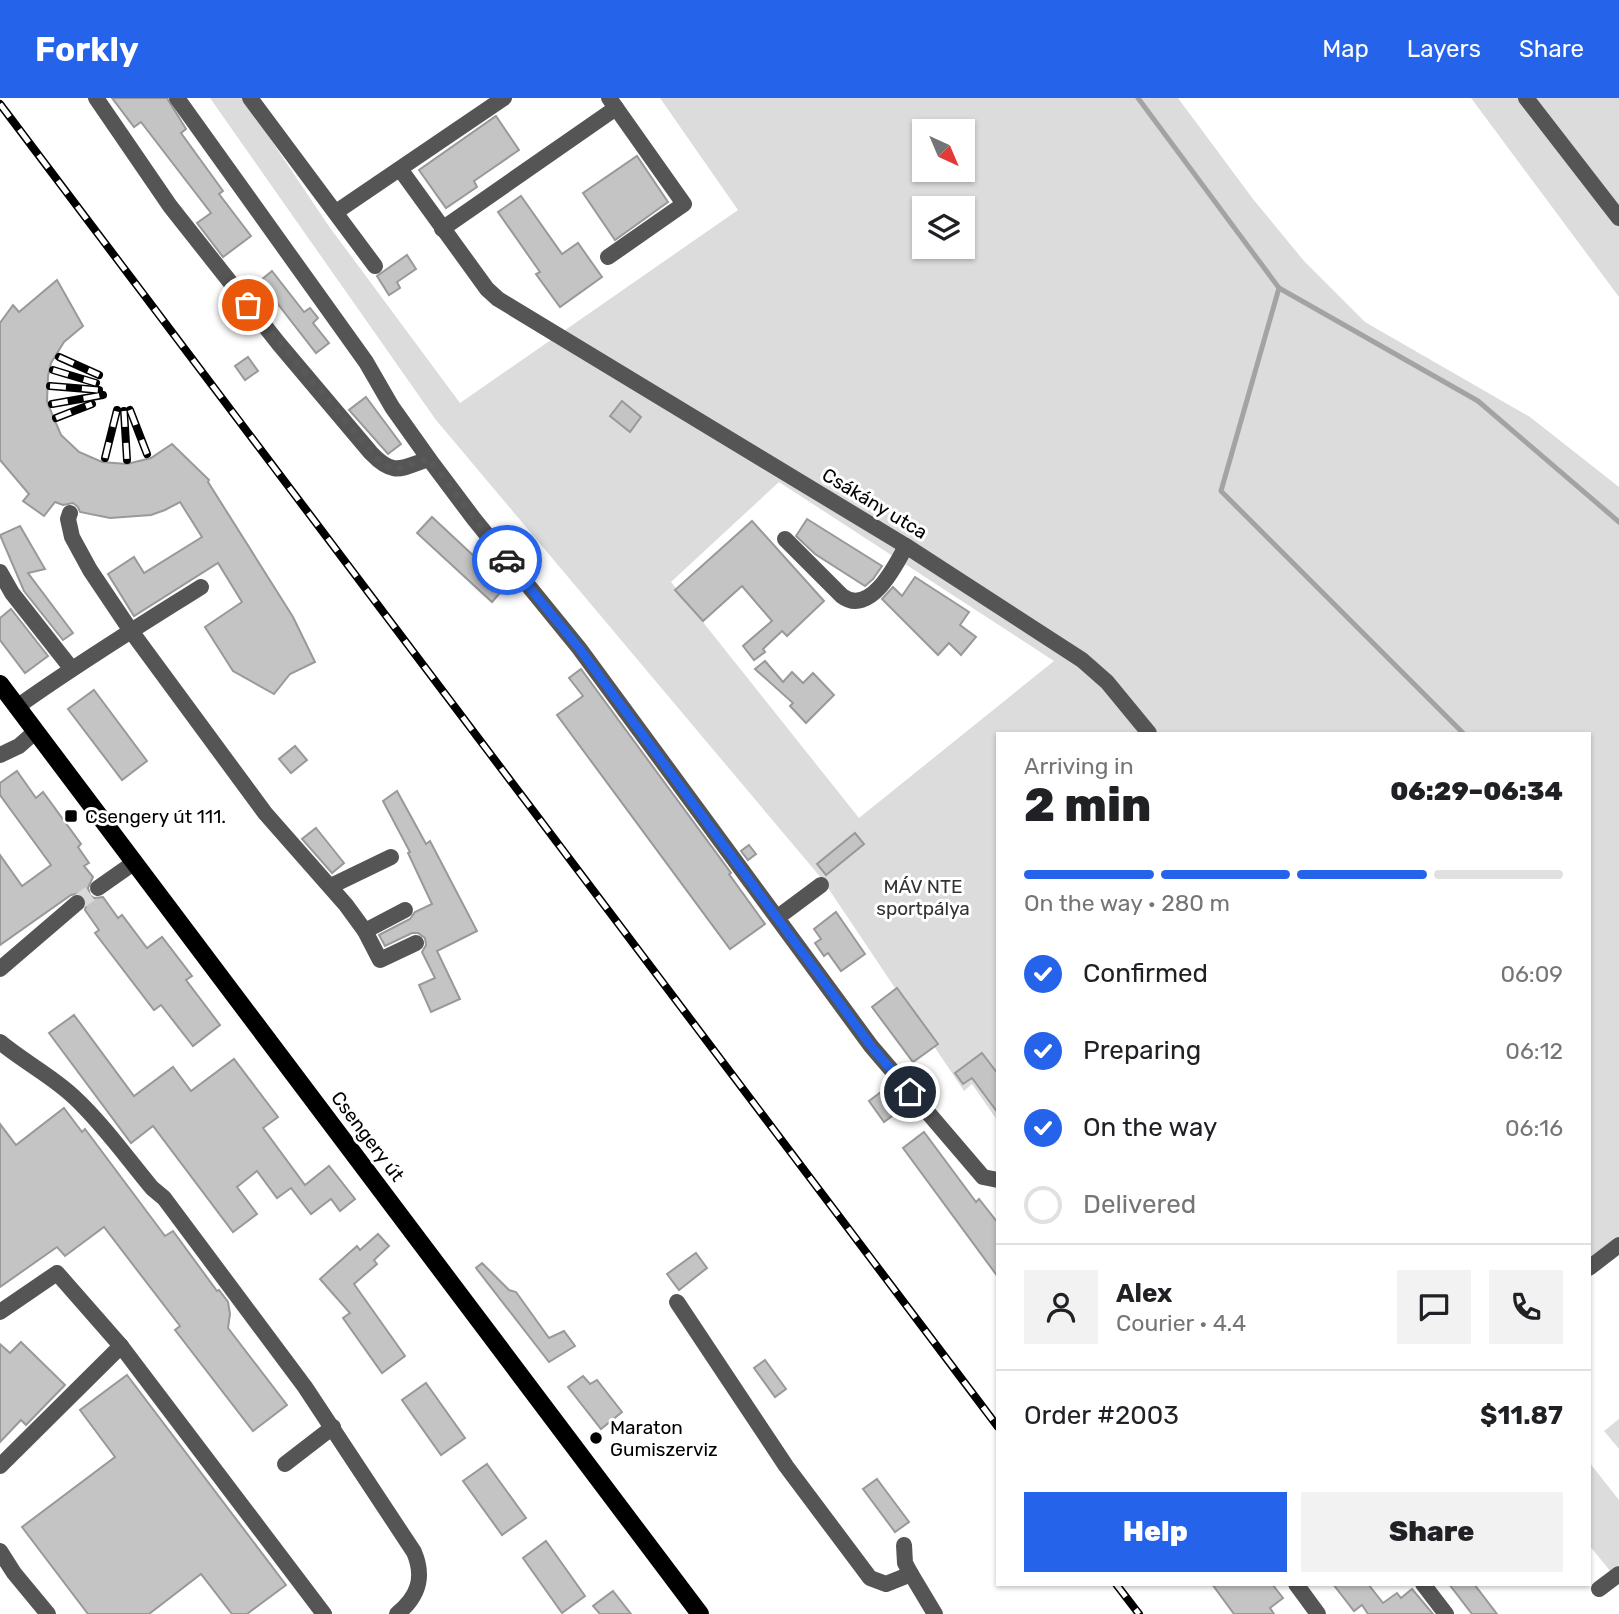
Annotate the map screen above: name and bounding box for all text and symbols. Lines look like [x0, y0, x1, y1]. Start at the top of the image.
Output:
text: Forkly [35, 30, 139, 69]
text: Map [1322, 35, 1369, 63]
text: Layers [1407, 35, 1481, 63]
text: Share [1519, 35, 1584, 63]
north arrow [912, 119, 975, 182]
map controls [912, 119, 975, 259]
button: layers [912, 196, 975, 259]
pin [218, 275, 278, 335]
icon: bag [229, 286, 267, 324]
street label: Csákány utca [818, 463, 932, 544]
courier [472, 525, 542, 595]
icon: car [488, 541, 526, 579]
text: Arriving in [1024, 752, 1134, 780]
text: 06:29–06:34 [1390, 776, 1563, 807]
text: 2 min [1024, 778, 1151, 833]
place label: Csengery út 111. [85, 805, 226, 828]
marker: Csengery út 111. [63, 808, 79, 824]
park label: MÁV NTE sportpálya [876, 875, 970, 920]
text: On the way · 280 m [1024, 889, 1230, 917]
icon: check [1024, 955, 1062, 993]
text: Confirmed [1083, 958, 1208, 989]
text: 06:09 [1500, 960, 1563, 988]
icon: check [1024, 1032, 1062, 1070]
text: Preparing [1083, 1035, 1201, 1066]
text: 06:12 [1505, 1037, 1563, 1065]
pin [880, 1062, 940, 1122]
icon: home [891, 1073, 929, 1111]
street label: Csengery út [326, 1087, 409, 1186]
icon: check [1024, 1109, 1062, 1147]
text: On the way [1083, 1112, 1217, 1143]
text: 06:16 [1505, 1114, 1563, 1142]
text: Delivered [1083, 1189, 1196, 1220]
button: person [1024, 1270, 1098, 1344]
button: chat [1397, 1270, 1471, 1344]
button: phone [1489, 1270, 1563, 1344]
text: Alex [1116, 1278, 1172, 1309]
text: Courier · 4.4 [1116, 1309, 1246, 1337]
text: Order #2003 [1024, 1400, 1179, 1431]
text: $11.87 [1480, 1400, 1563, 1431]
place label: Maraton Gumiszerviz [610, 1416, 718, 1461]
marker: Maraton Gumiszerviz [588, 1430, 604, 1446]
button: Help [1024, 1492, 1287, 1572]
button: Share [1301, 1492, 1563, 1572]

